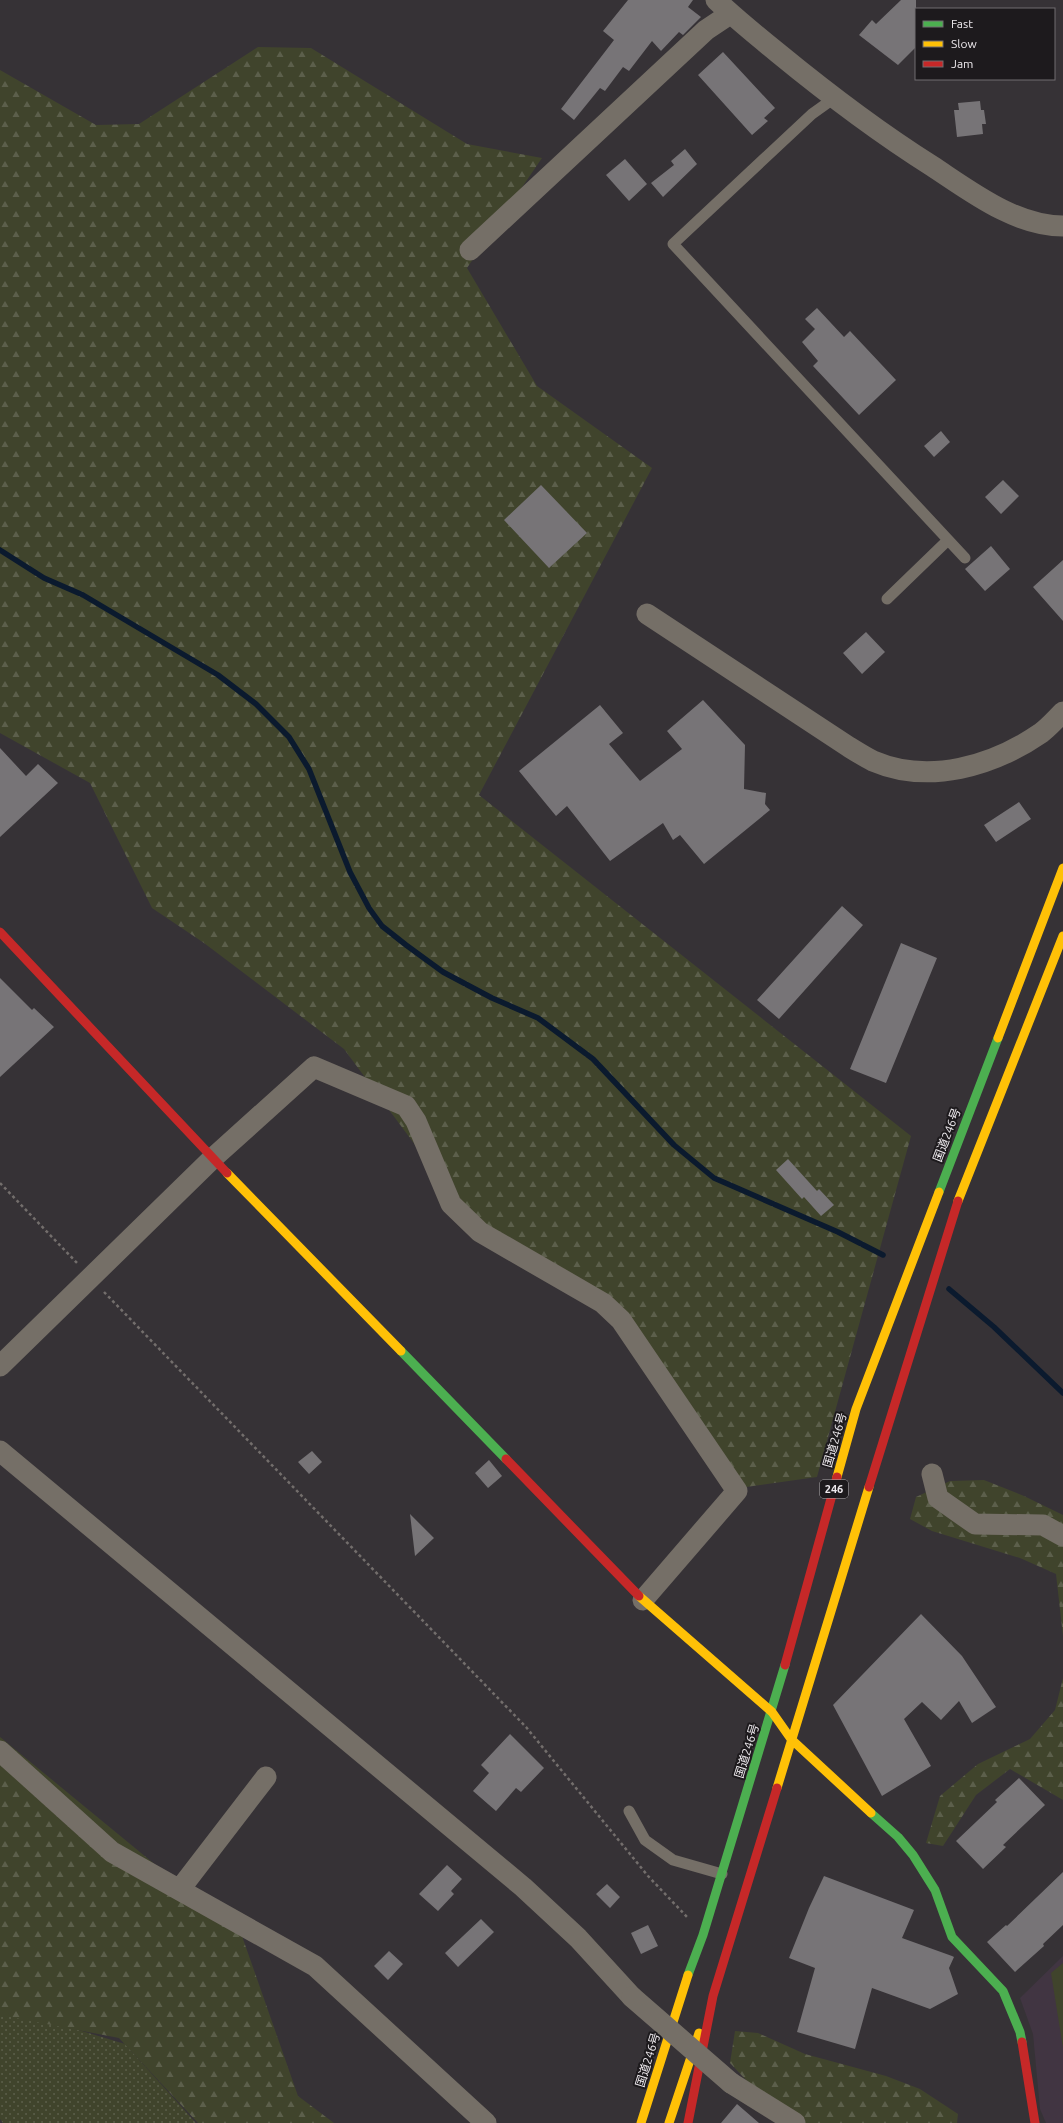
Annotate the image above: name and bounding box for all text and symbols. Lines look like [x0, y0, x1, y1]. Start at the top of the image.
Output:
legend [915, 8, 1055, 80]
text: Fast [951, 17, 973, 30]
text: Slow [951, 37, 977, 50]
text: Jam [951, 57, 973, 70]
street label: 国道246号 [930, 1106, 963, 1163]
street label: 国道246号 [821, 1411, 849, 1469]
road number: 246 [820, 1480, 848, 1498]
street label: 国道246号 [732, 1722, 761, 1780]
street label: 国道246号 [633, 2031, 662, 2089]

